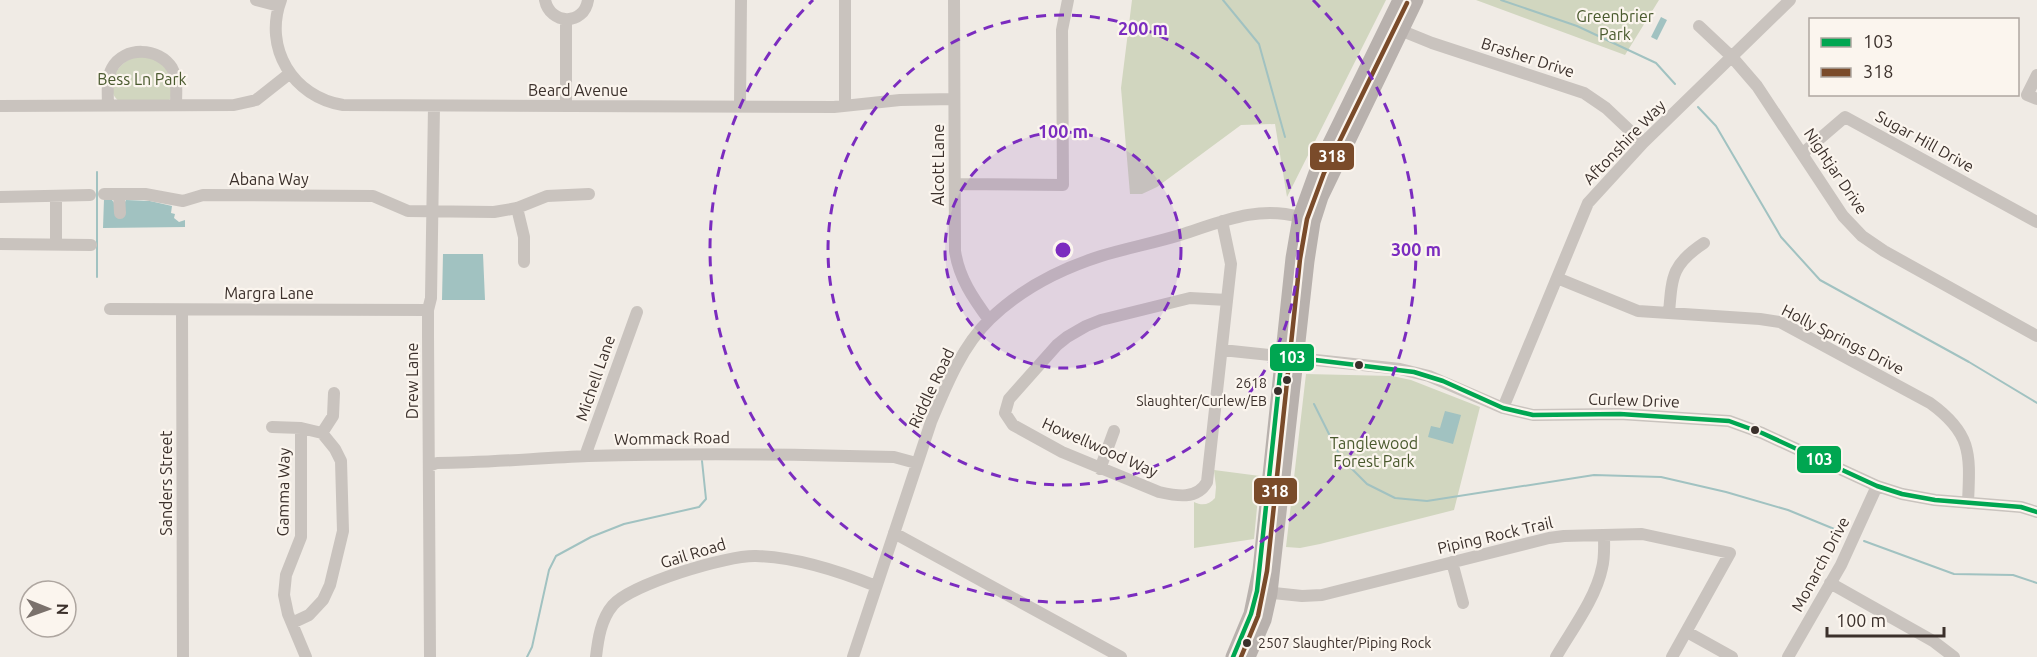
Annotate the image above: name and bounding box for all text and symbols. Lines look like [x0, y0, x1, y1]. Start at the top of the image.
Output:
park label: Greenbrier Park [1576, 7, 1654, 43]
text: 200 m [1118, 18, 1168, 38]
legend [1809, 18, 2019, 96]
text: 103 [1863, 31, 1893, 51]
street label: Brasher Drive [1479, 33, 1577, 81]
text: 318 [1863, 61, 1893, 81]
park label: Bess Ln Park [97, 70, 187, 88]
street label: Beard Avenue [528, 81, 628, 99]
street label: Aftonshire Way [1579, 96, 1669, 188]
street label: Sugar Hill Drive [1873, 107, 1977, 175]
text: 100 m [1038, 121, 1088, 141]
street label: Alcott Lane [929, 124, 947, 206]
street label: Nightjar Drive [1801, 125, 1871, 217]
line badge: 318 [1309, 142, 1355, 171]
text: 318 [1318, 147, 1346, 165]
street label: Abana Way [229, 170, 309, 188]
text: 300 m [1391, 239, 1441, 259]
centre of rings [1053, 240, 1073, 260]
street label: Margra Lane [224, 284, 314, 302]
street label: Holly Springs Drive [1779, 300, 1907, 378]
street label: Michell Lane [572, 333, 618, 423]
street label: Drew Lane [403, 343, 421, 419]
line badge: 103 [1269, 343, 1315, 372]
street label: Riddle Road [905, 345, 957, 431]
text: 103 [1278, 348, 1306, 366]
unlabelled marker [1353, 359, 1365, 371]
unlabelled marker [1281, 374, 1293, 386]
place label: 2618 Slaughter/Curlew/EB [1136, 375, 1267, 409]
marker: 2618 Slaughter/Curlew/EB [1272, 385, 1284, 397]
street label: Curlew Drive [1588, 389, 1680, 411]
street label: Howellwood Way [1039, 413, 1161, 481]
unlabelled marker [1749, 424, 1761, 436]
street label: Wommack Road [614, 428, 730, 448]
street label: Sanders Street [157, 430, 175, 536]
park label: Tanglewood Forest Park [1330, 434, 1418, 470]
line badge: 103 [1796, 445, 1842, 474]
street label: Gamma Way [273, 447, 293, 537]
text: 103 [1805, 450, 1833, 468]
line badge: 318 [1253, 477, 1298, 505]
text: 318 [1261, 482, 1289, 500]
street label: Piping Rock Trail [1436, 513, 1554, 557]
street label: Monarch Drive [1787, 514, 1853, 614]
street label: Gail Road [658, 535, 728, 571]
north arrow [18, 579, 78, 639]
scale bar [1827, 600, 1944, 638]
text: N [54, 603, 72, 615]
text: 100 m [1836, 610, 1886, 630]
place label: 2507 Slaughter/Piping Rock [1258, 635, 1431, 651]
marker: 2507 Slaughter/Piping Rock [1241, 637, 1253, 649]

